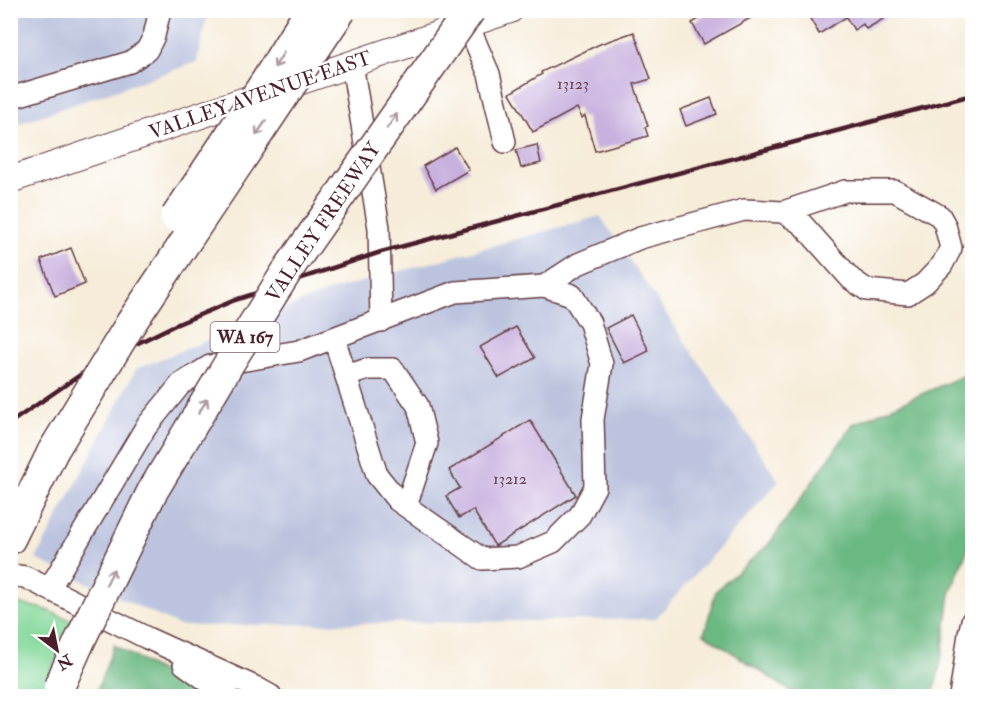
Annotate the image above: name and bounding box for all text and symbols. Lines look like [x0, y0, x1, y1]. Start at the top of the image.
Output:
street label: VALLEY AVENUE EAST [146, 45, 375, 145]
one-way arrow [272, 51, 284, 68]
house number: 13123 [557, 74, 589, 94]
one-way arrow [386, 114, 398, 130]
one-way arrow [255, 119, 267, 136]
street label: VALLEY FREEWAY [260, 136, 387, 307]
road number: WA 167 [210, 322, 280, 352]
one-way arrow [198, 398, 210, 415]
house number: 13212 [493, 469, 527, 489]
one-way arrow [105, 568, 117, 586]
north arrow [27, 620, 87, 680]
text: N [52, 649, 77, 675]

